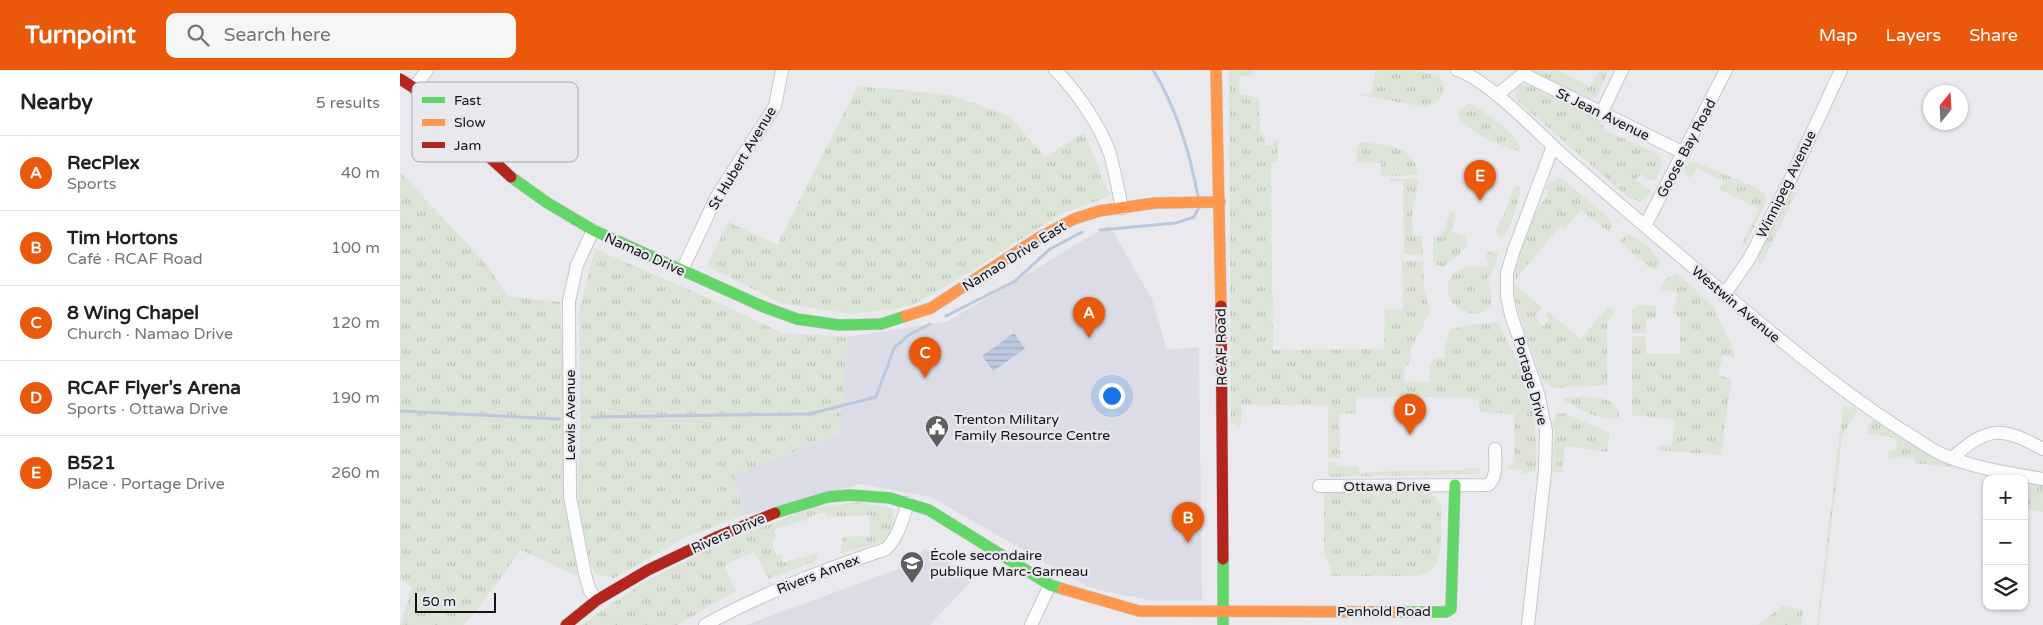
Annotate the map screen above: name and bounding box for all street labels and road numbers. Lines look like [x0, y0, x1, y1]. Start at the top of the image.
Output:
street label: St Jean Avenue [1553, 84, 1652, 144]
street label: Goose Bay Road [1653, 96, 1720, 201]
street label: St Hubert Avenue [705, 103, 780, 213]
street label: Winnipeg Avenue [1753, 128, 1820, 241]
street label: Namao Drive East [959, 217, 1070, 295]
street label: Namao Drive [602, 229, 688, 280]
street label: Westwin Avenue [1688, 262, 1783, 346]
street label: RCAF Road [1212, 308, 1231, 386]
street label: Portage Drive [1510, 335, 1551, 427]
street label: Lewis Avenue [562, 369, 579, 460]
street label: Ottawa Drive [1344, 478, 1430, 495]
street label: Rivers Drive [689, 510, 768, 557]
street label: Rivers Annex [774, 551, 862, 598]
street label: Penhold Road [1337, 603, 1431, 620]

